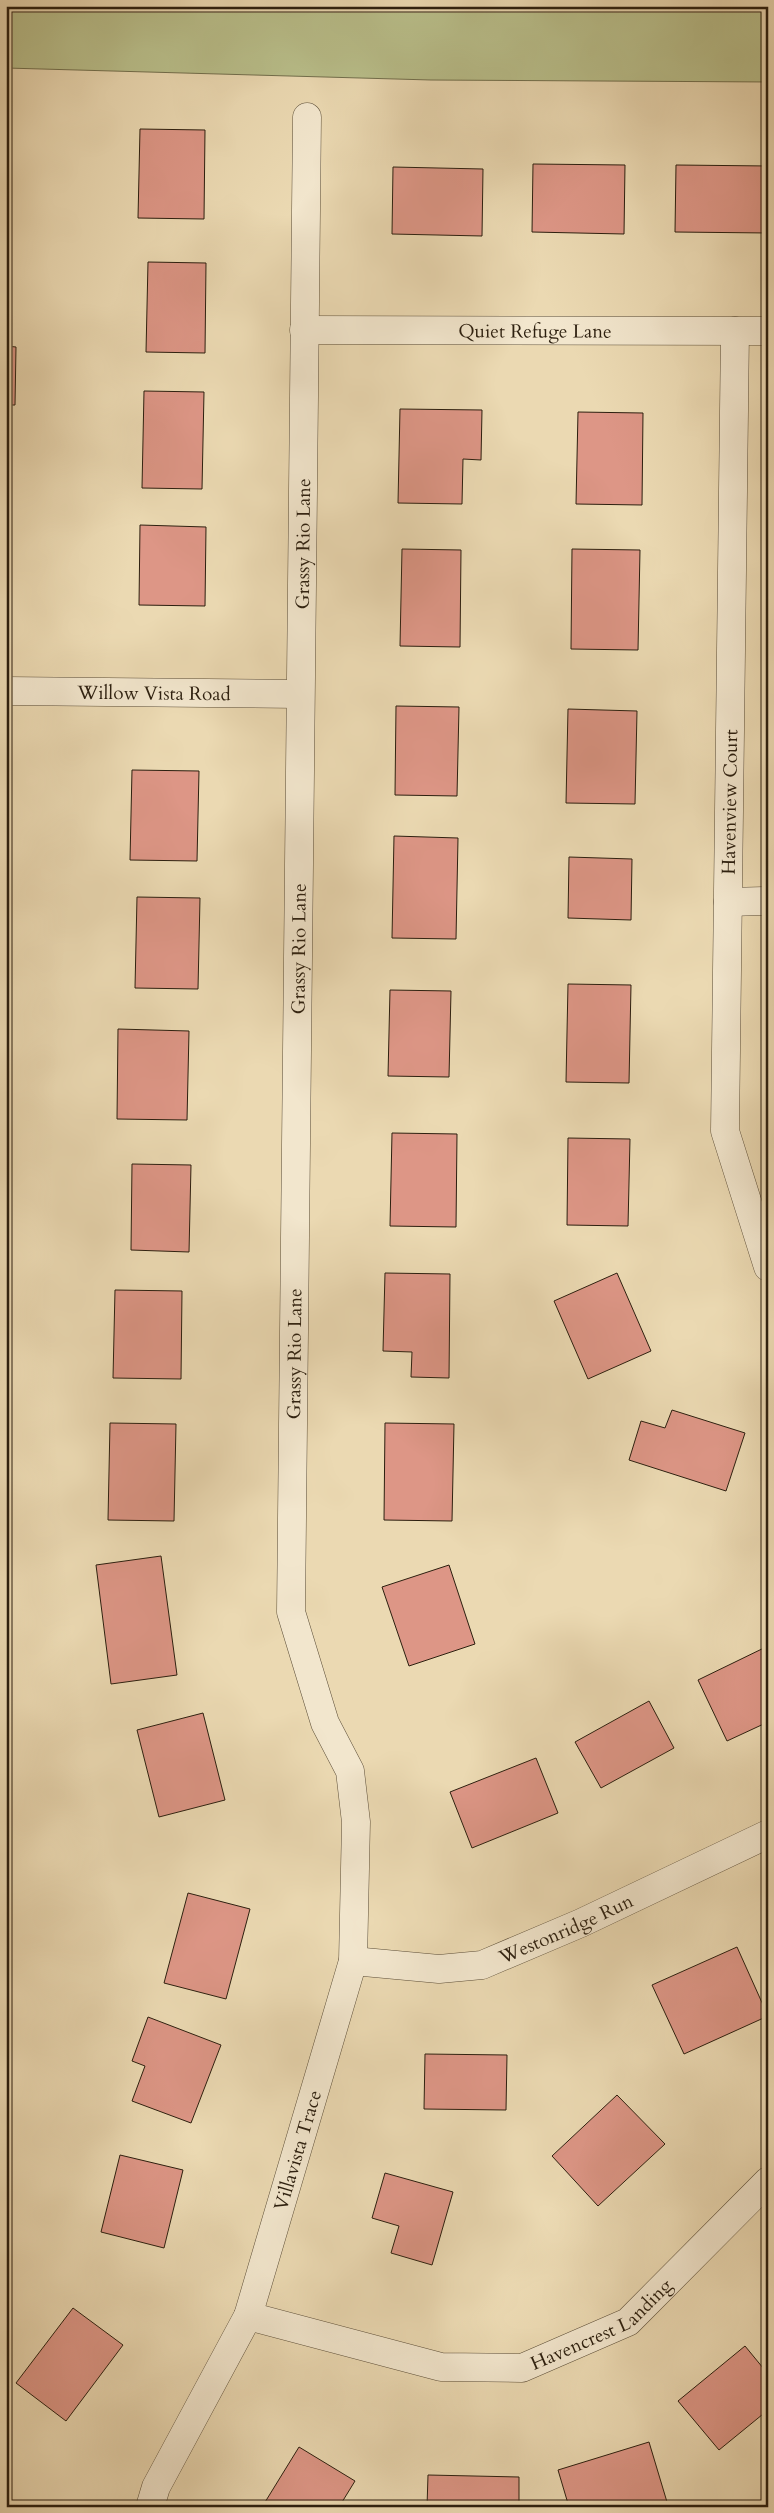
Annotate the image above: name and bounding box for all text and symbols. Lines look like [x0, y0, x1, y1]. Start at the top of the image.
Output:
street label: Quiet Refuge Lane [458, 318, 612, 345]
street label: Grassy Rio Lane [290, 478, 317, 610]
street label: Willow Vista Road [76, 680, 231, 707]
street label: Havenview Court [716, 729, 744, 875]
street label: Grassy Rio Lane [285, 883, 313, 1015]
street label: Grassy Rio Lane [281, 1288, 308, 1420]
street label: Westonridge Run [494, 1888, 638, 1971]
street label: Villavista Trace [268, 2087, 328, 2214]
street label: Havencrest Landing [527, 2273, 678, 2377]

